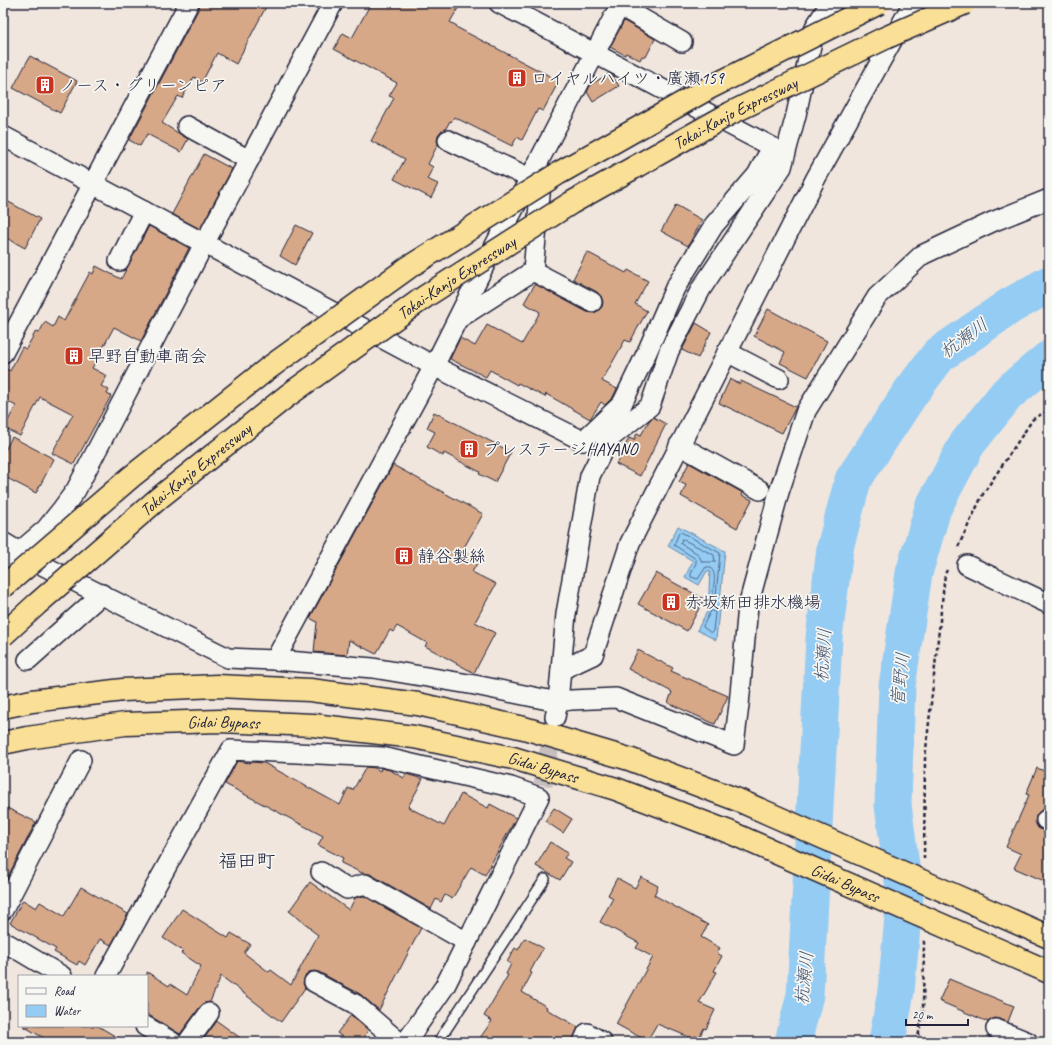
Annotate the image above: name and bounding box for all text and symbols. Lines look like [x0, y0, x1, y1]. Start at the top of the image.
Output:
building icon: ロイヤルハイツ・廣瀬159 [506, 67, 528, 89]
place label: ロイヤルハイツ・廣瀬159 [531, 68, 725, 89]
street label: Tokai-Kanjo Expressway [669, 71, 802, 154]
building icon: ノース・グリーンピア [34, 74, 56, 96]
place label: ノース・グリーンピア [59, 75, 227, 96]
street label: Tokai-Kanjo Expressway [393, 230, 520, 324]
water label: 杭瀬川 [936, 313, 992, 363]
building icon: 早野自動車商会 [63, 345, 85, 367]
place label: 早野自動車商会 [88, 346, 207, 367]
street label: Tokai-Kanjo Expressway [135, 417, 256, 520]
building icon: プレステージHAYANO [458, 438, 480, 460]
place label: プレステージHAYANO [483, 439, 639, 460]
building icon: 静谷製絲 [393, 545, 415, 567]
place label: 静谷製絲 [418, 546, 486, 567]
building icon: 赤坂新田排水機場 [660, 591, 682, 613]
place label: 赤坂新田排水機場 [685, 592, 821, 613]
water label: 杭瀬川 [810, 627, 836, 683]
water label: 菅野川 [886, 651, 914, 707]
street label: Gidai Bypass [187, 710, 261, 733]
street label: Gidai Bypass [506, 747, 582, 788]
district label: 福田町 [218, 849, 276, 873]
street label: Gidai Bypass [808, 859, 884, 908]
water label: 杭瀬川 [790, 950, 818, 1006]
legend [18, 975, 148, 1027]
text: Road [54, 983, 76, 999]
scale bar [906, 1001, 968, 1027]
text: Water [54, 1003, 82, 1019]
text: 20 m [912, 1007, 934, 1023]

